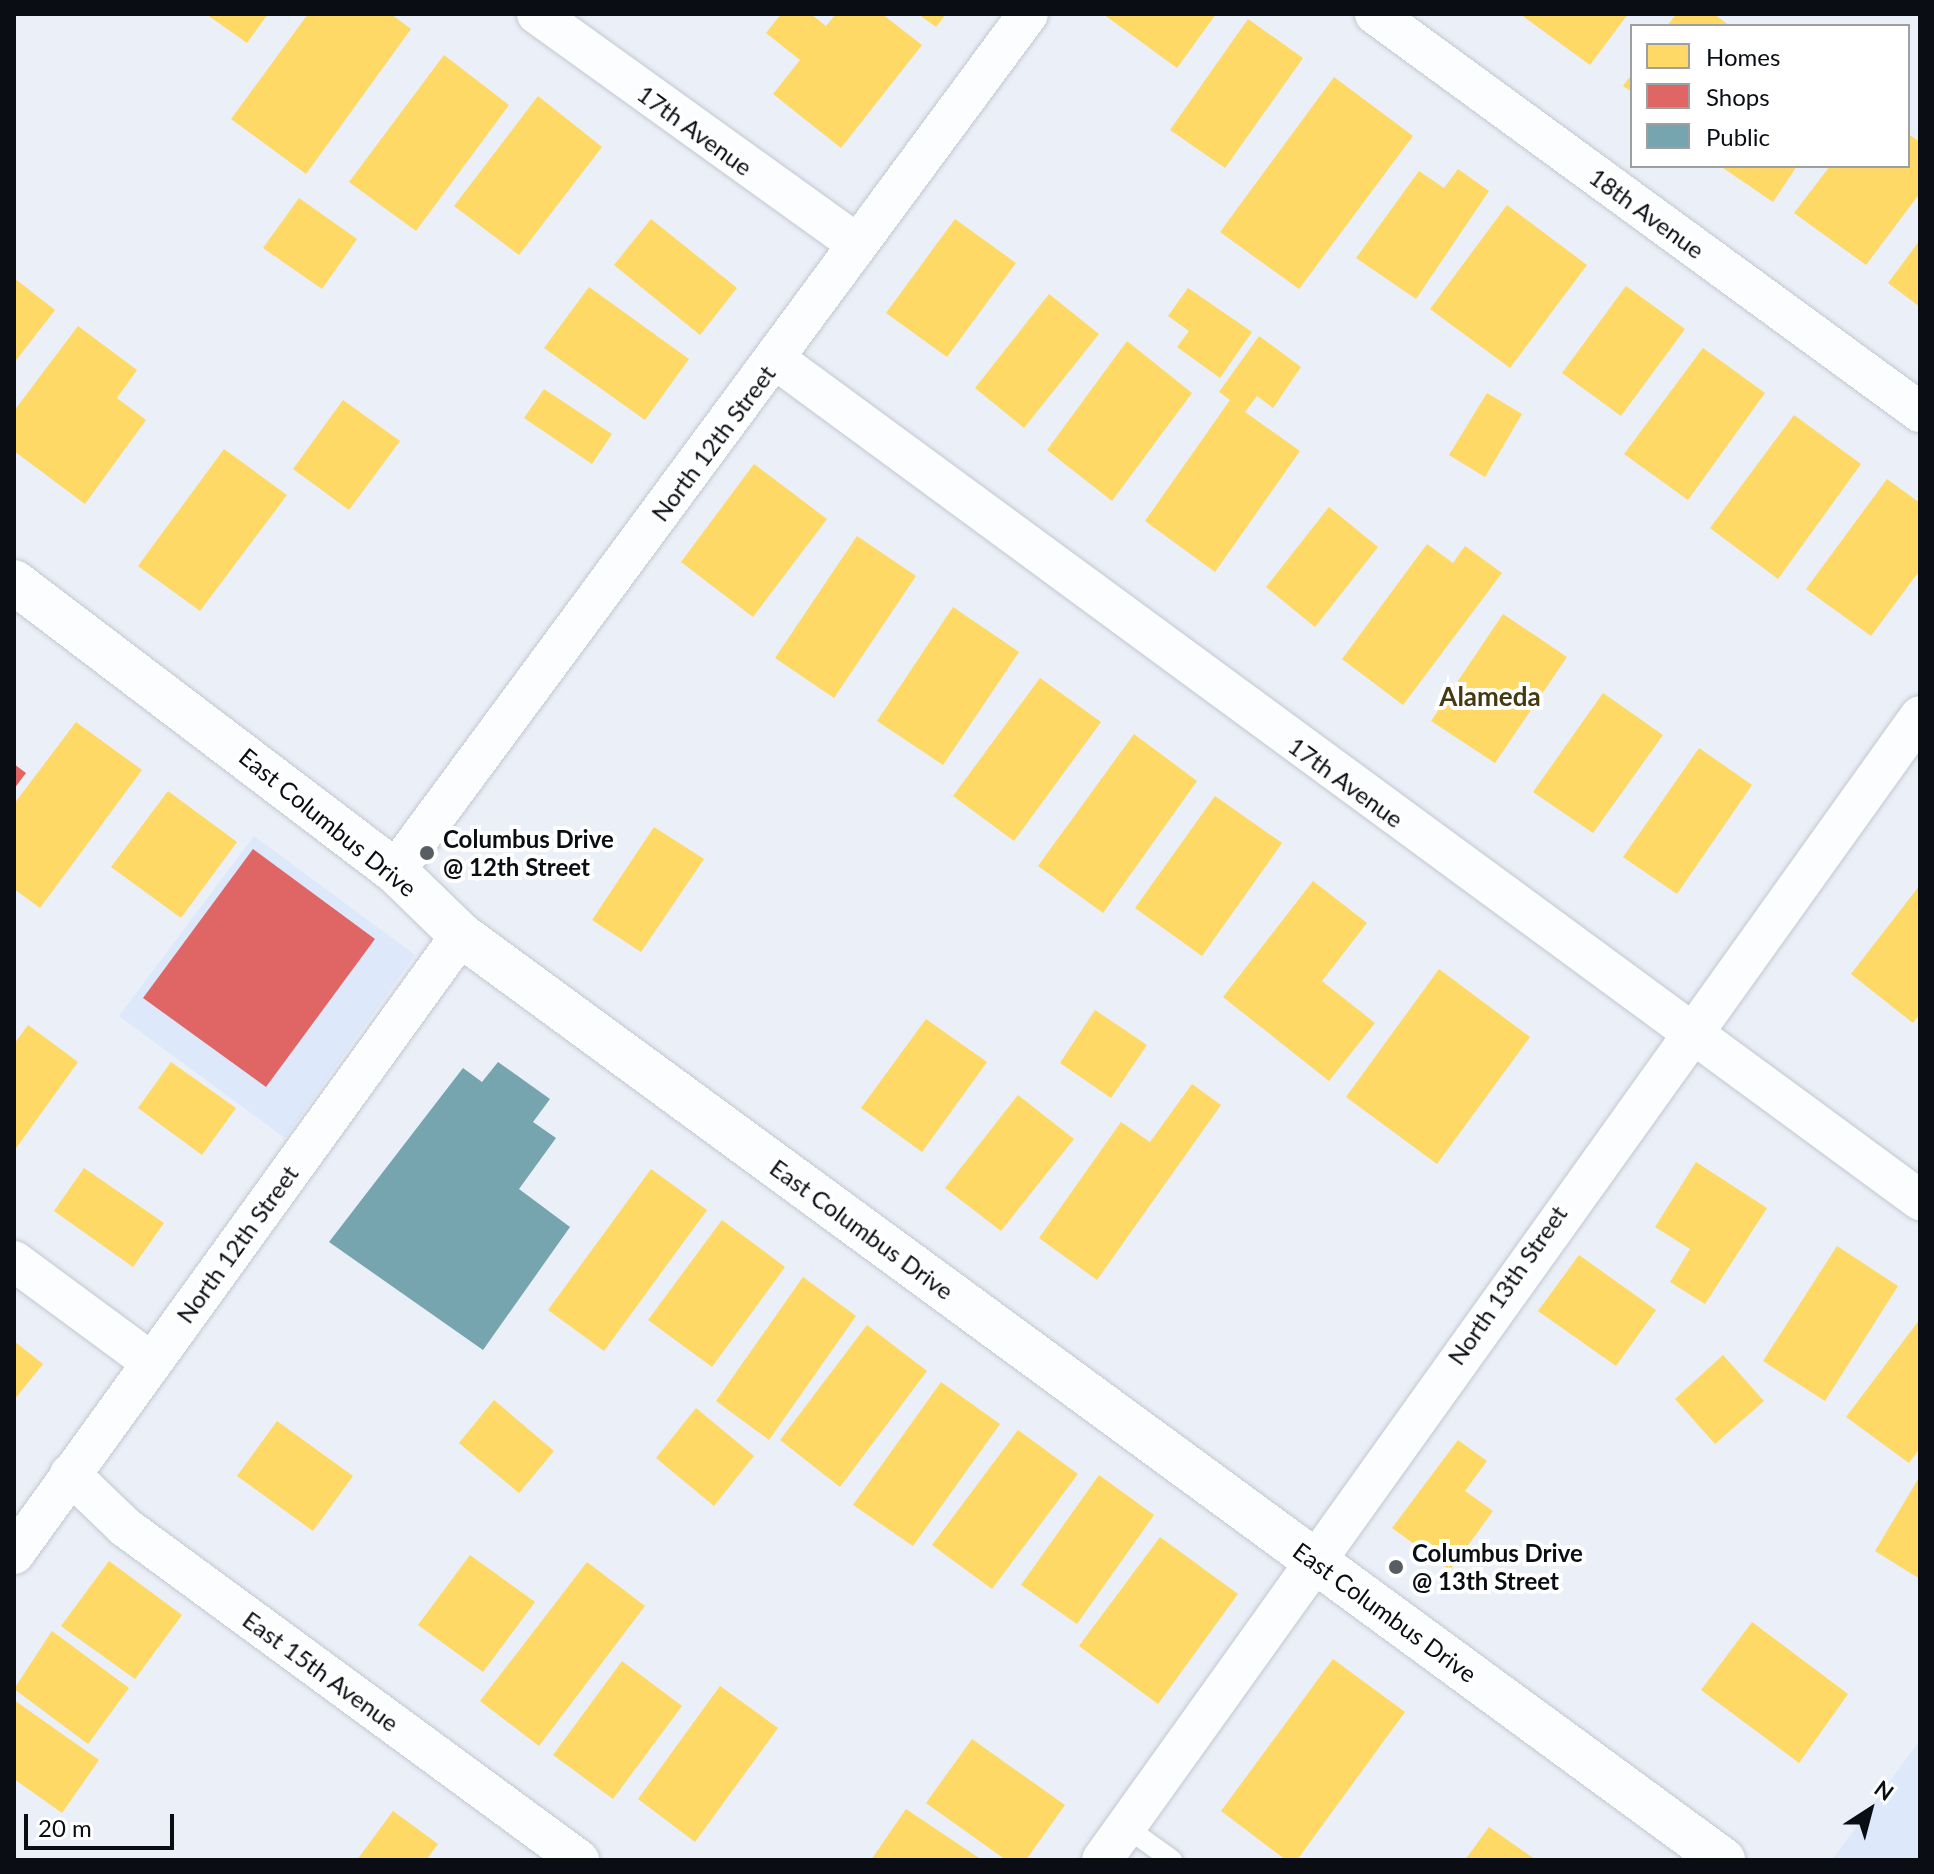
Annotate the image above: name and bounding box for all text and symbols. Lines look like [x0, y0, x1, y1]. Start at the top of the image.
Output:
legend [1630, 24, 1910, 168]
text: Homes [1706, 42, 1780, 71]
street label: 17th Avenue [632, 79, 758, 181]
text: Shops [1706, 82, 1770, 111]
text: Public [1706, 122, 1770, 151]
street label: 18th Avenue [1584, 162, 1710, 264]
street label: North 12th Street [645, 359, 781, 527]
district label: Alameda [1439, 681, 1541, 713]
street label: 17th Avenue [1283, 731, 1409, 833]
street label: East Columbus Drive [234, 742, 422, 902]
place label: Columbus Drive @ 12th Street [443, 825, 614, 881]
marker: Columbus Drive @ 12th Street [418, 844, 436, 862]
street label: East Columbus Drive [765, 1153, 959, 1305]
street label: North 12th Street [170, 1160, 304, 1328]
street label: North 13th Street [1441, 1200, 1573, 1370]
street label: East Columbus Drive [1288, 1536, 1482, 1688]
place label: Columbus Drive @ 13th Street [1412, 1539, 1583, 1595]
marker: Columbus Drive @ 13th Street [1387, 1558, 1405, 1576]
street label: East 15th Avenue [237, 1605, 405, 1737]
north arrow [1830, 1770, 1910, 1850]
text: N [1870, 1774, 1899, 1806]
scale bar [28, 1798, 178, 1848]
text: 20 m [38, 1813, 92, 1842]

